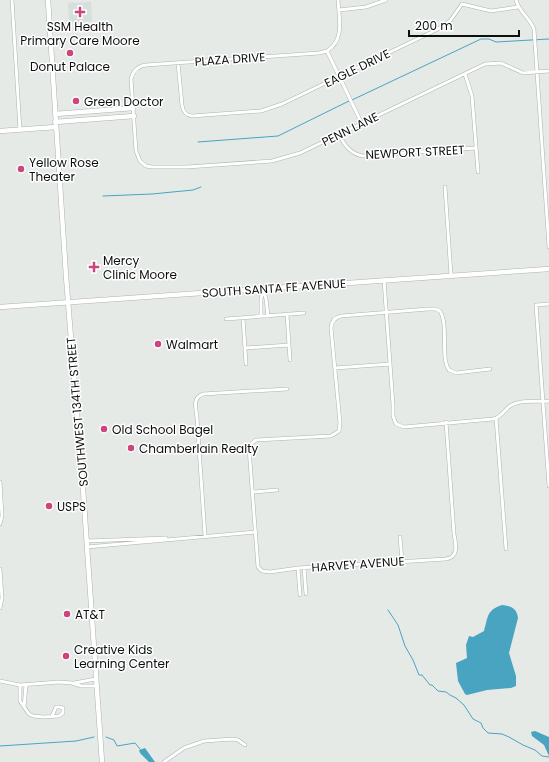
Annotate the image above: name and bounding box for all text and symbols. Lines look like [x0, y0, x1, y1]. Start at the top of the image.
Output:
marker: SSM Health Primary Care Moore [74, 6, 86, 18]
scale bar [409, 12, 519, 38]
text: 200 m [415, 17, 453, 34]
place label: SSM Health Primary Care Moore [20, 18, 140, 49]
street label: EAGLE DRIVE [321, 45, 393, 91]
marker: Donut Palace [65, 48, 75, 58]
street label: PLAZA DRIVE [194, 48, 266, 70]
place label: Donut Palace [30, 58, 110, 75]
place label: Green Doctor [84, 93, 164, 110]
marker: Green Doctor [71, 96, 81, 106]
street label: PENN LANE [319, 108, 381, 150]
street label: NEWPORT STREET [365, 141, 466, 163]
place label: Yellow Rose Theater [29, 154, 99, 185]
marker: Yellow Rose Theater [16, 164, 26, 174]
place label: Mercy Clinic Moore [103, 252, 177, 283]
marker: Mercy Clinic Moore [88, 261, 100, 273]
street label: SOUTH SANTA FE AVENUE [201, 274, 347, 302]
street label: SOUTHWEST 134TH STREET [62, 336, 92, 487]
place label: Walmart [166, 336, 218, 353]
marker: Walmart [153, 339, 163, 349]
place label: Old School Bagel [112, 421, 213, 438]
marker: Old School Bagel [99, 424, 109, 434]
place label: Chamberlain Realty [139, 440, 259, 457]
marker: Chamberlain Realty [126, 443, 136, 453]
place label: USPS [57, 498, 86, 515]
marker: USPS [44, 501, 54, 511]
street label: HARVEY AVENUE [311, 552, 405, 576]
place label: AT&T [75, 606, 105, 623]
marker: AT&T [62, 609, 72, 619]
place label: Creative Kids Learning Center [74, 641, 170, 672]
marker: Creative Kids Learning Center [61, 651, 71, 661]

